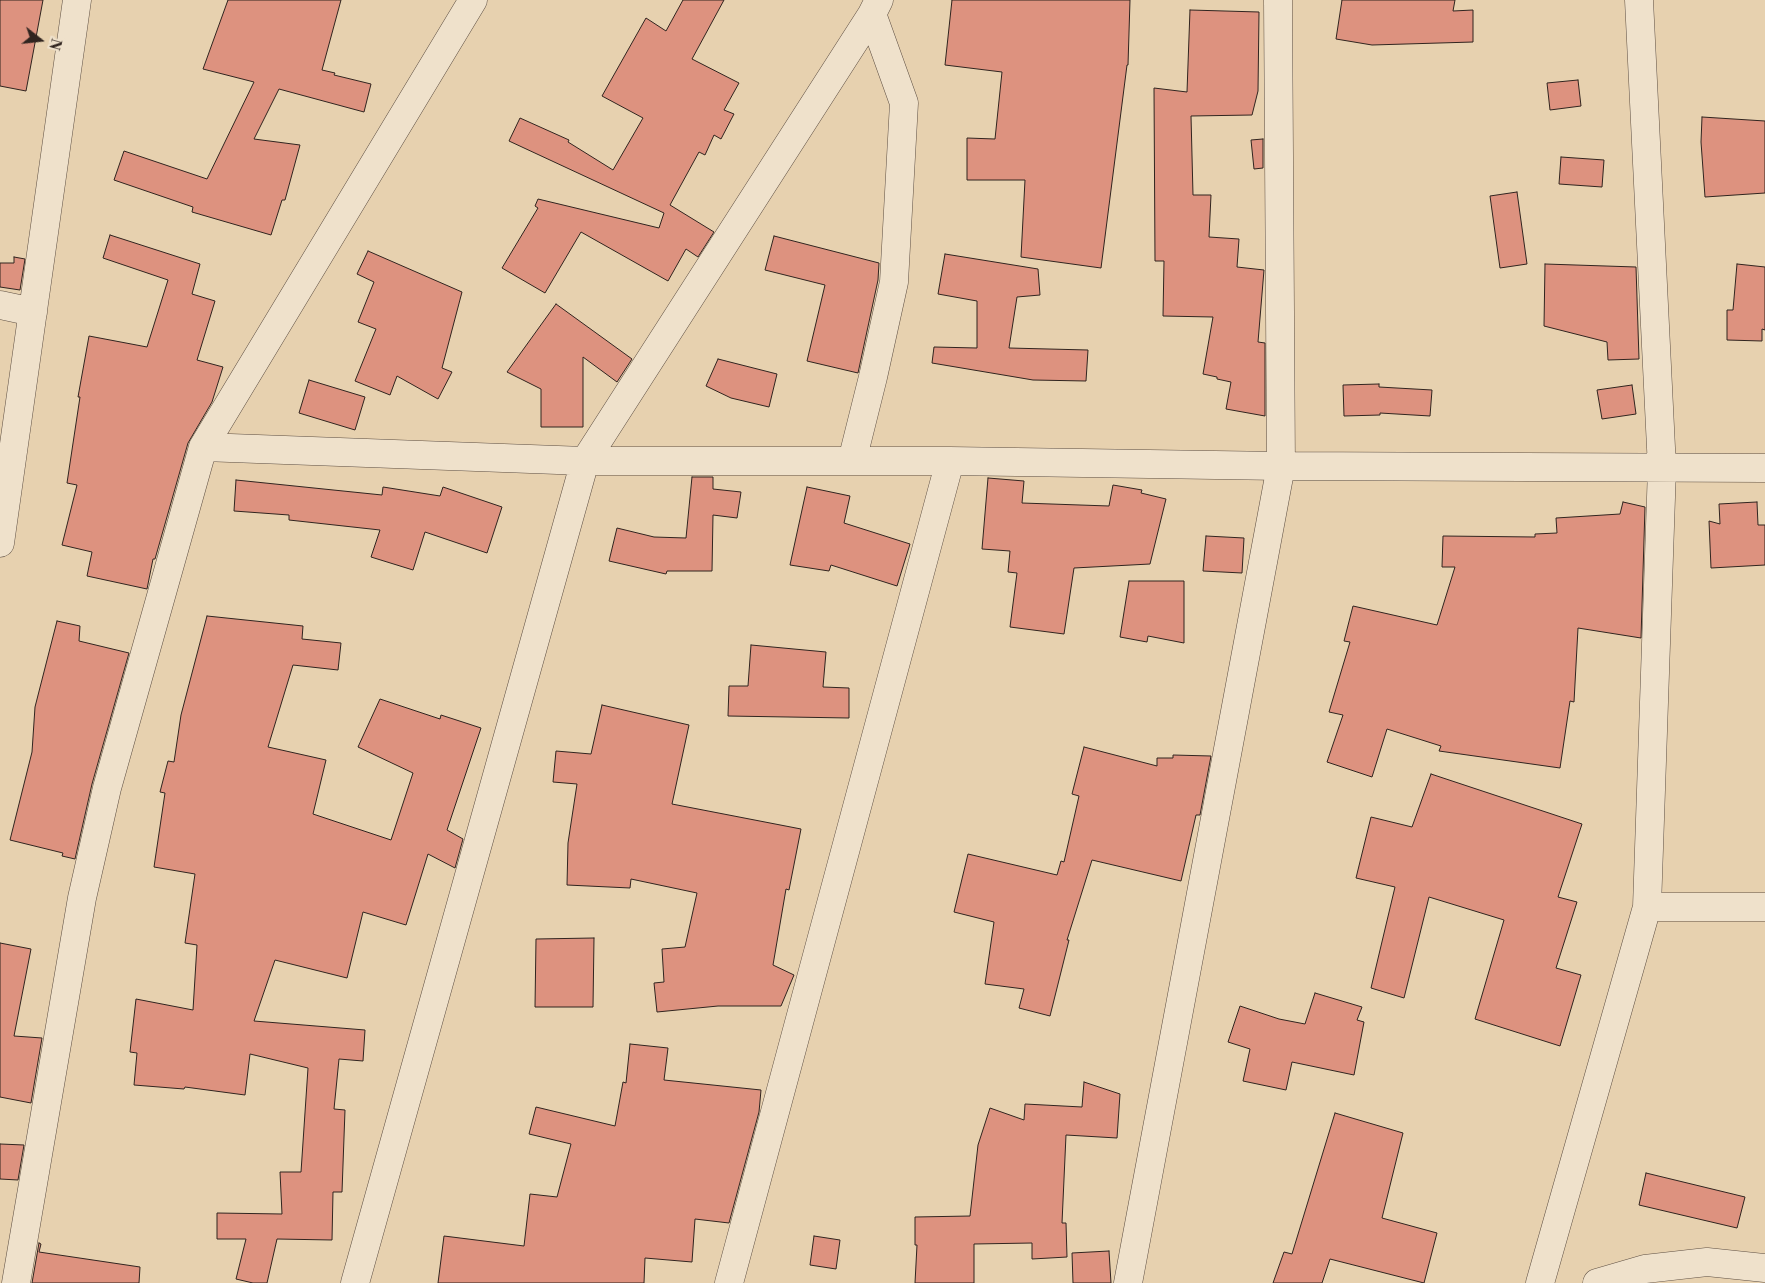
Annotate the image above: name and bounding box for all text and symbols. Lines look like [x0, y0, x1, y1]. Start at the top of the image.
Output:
north arrow [15, 15, 65, 65]
text: N [44, 36, 65, 52]

